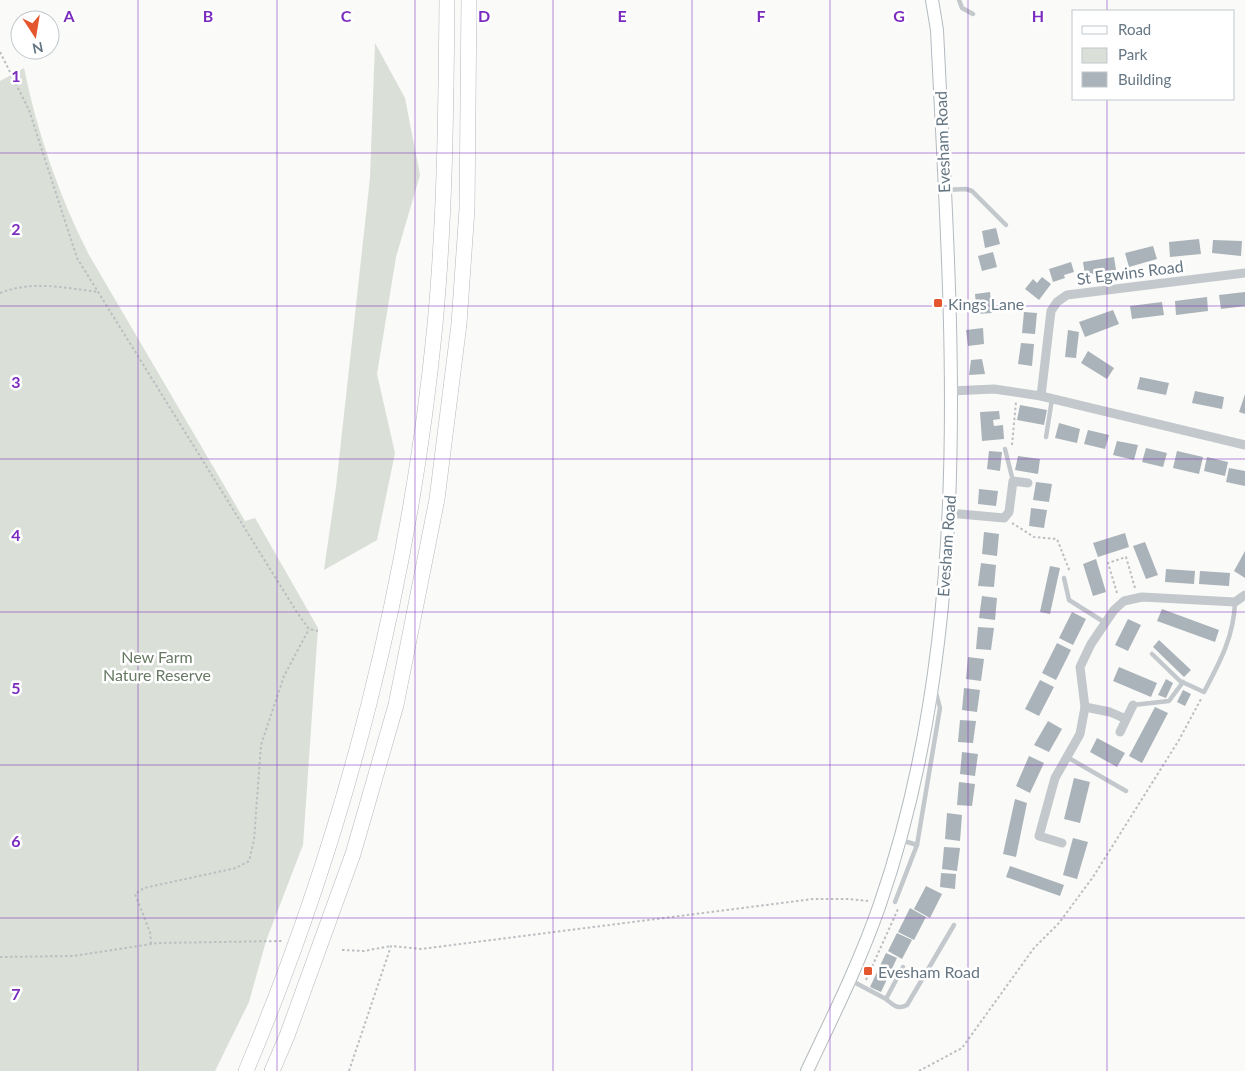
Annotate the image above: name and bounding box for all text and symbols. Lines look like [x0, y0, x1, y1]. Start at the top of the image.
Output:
text: A [62, 6, 75, 25]
text: B [203, 6, 213, 25]
text: C [341, 6, 352, 25]
text: D [478, 6, 490, 25]
text: E [617, 6, 627, 25]
text: F [756, 6, 766, 25]
text: G [893, 6, 905, 25]
text: H [1032, 6, 1044, 25]
north arrow [10, 10, 60, 60]
legend [1072, 10, 1235, 100]
text: Road [1118, 20, 1151, 38]
text: N [31, 39, 45, 58]
text: Park [1118, 45, 1148, 63]
text: 1 [11, 66, 21, 85]
text: Building [1118, 70, 1171, 88]
street label: Evesham Road [931, 91, 953, 193]
text: 2 [11, 219, 21, 238]
street label: St Egwins Road [1076, 256, 1184, 288]
place label: Kings Lane [948, 294, 1024, 313]
marker: Kings Lane [932, 297, 944, 309]
text: 3 [11, 372, 21, 391]
street label: Evesham Road [933, 495, 959, 597]
text: 4 [11, 525, 21, 544]
park label: New Farm Nature Reserve [103, 647, 211, 684]
text: 5 [11, 678, 21, 697]
text: 6 [11, 831, 21, 850]
place label: Evesham Road [878, 962, 980, 981]
marker: Evesham Road [862, 965, 874, 977]
text: 7 [11, 984, 21, 1003]

